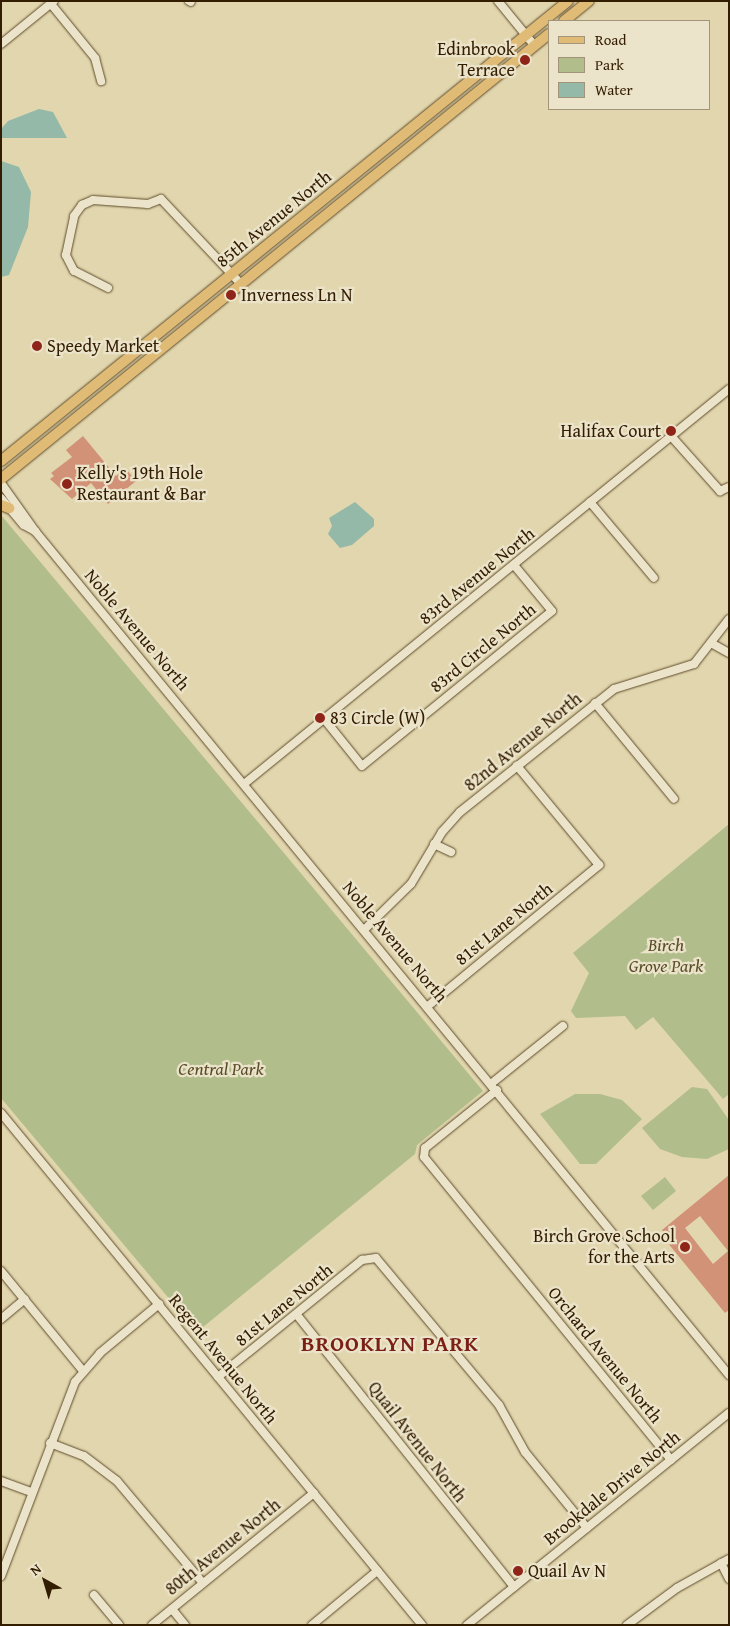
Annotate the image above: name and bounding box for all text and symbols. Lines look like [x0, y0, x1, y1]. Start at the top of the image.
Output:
legend [548, 20, 710, 110]
text: Road [595, 29, 626, 50]
place label: Edinbrook Terrace [437, 39, 515, 82]
marker: Edinbrook Terrace [519, 54, 531, 66]
text: Park [595, 54, 624, 75]
text: Water [595, 79, 633, 100]
street label: 85th Avenue North [212, 166, 336, 272]
place label: Inverness Ln N [241, 284, 352, 306]
marker: Inverness Ln N [225, 289, 237, 301]
place label: Speedy Market [47, 335, 159, 357]
marker: Speedy Market [31, 340, 43, 352]
place label: Halifax Court [561, 420, 661, 442]
marker: Halifax Court [665, 425, 677, 437]
place label: Kelly's 19th Hole Restaurant & Bar [77, 463, 206, 506]
marker: Kelly's 19th Hole Restaurant & Bar [61, 478, 73, 490]
street label: 83rd Avenue North [415, 523, 539, 629]
street label: Noble Avenue North [80, 565, 194, 695]
street label: 83rd Circle North [426, 599, 540, 697]
street label: 82nd Avenue North [460, 688, 586, 796]
place label: 83 Circle (W) [330, 707, 425, 729]
marker: 83 Circle (W) [314, 712, 326, 724]
street label: Noble Avenue North [338, 877, 452, 1007]
street label: 81st Lane North [451, 878, 557, 970]
park label: Birch Grove Park [629, 935, 703, 978]
park label: Central Park [178, 1058, 264, 1080]
place label: Birch Grove School for the Arts [533, 1226, 675, 1268]
marker: Birch Grove School for the Arts [679, 1241, 691, 1253]
street label: 81st Lane North [231, 1259, 337, 1351]
street label: Orchard Avenue North [543, 1282, 667, 1428]
street label: Regent Avenue North [164, 1290, 282, 1428]
district label: BROOKLYN PARK [299, 1331, 481, 1357]
street label: Quail Avenue North [363, 1377, 471, 1507]
street label: Brookdale Drive North [539, 1426, 685, 1550]
street label: 80th Avenue North [161, 1494, 285, 1600]
north arrow [20, 1556, 70, 1606]
text: N [26, 1559, 45, 1580]
place label: Quail Av N [528, 1560, 606, 1582]
marker: Quail Av N [512, 1565, 524, 1577]

